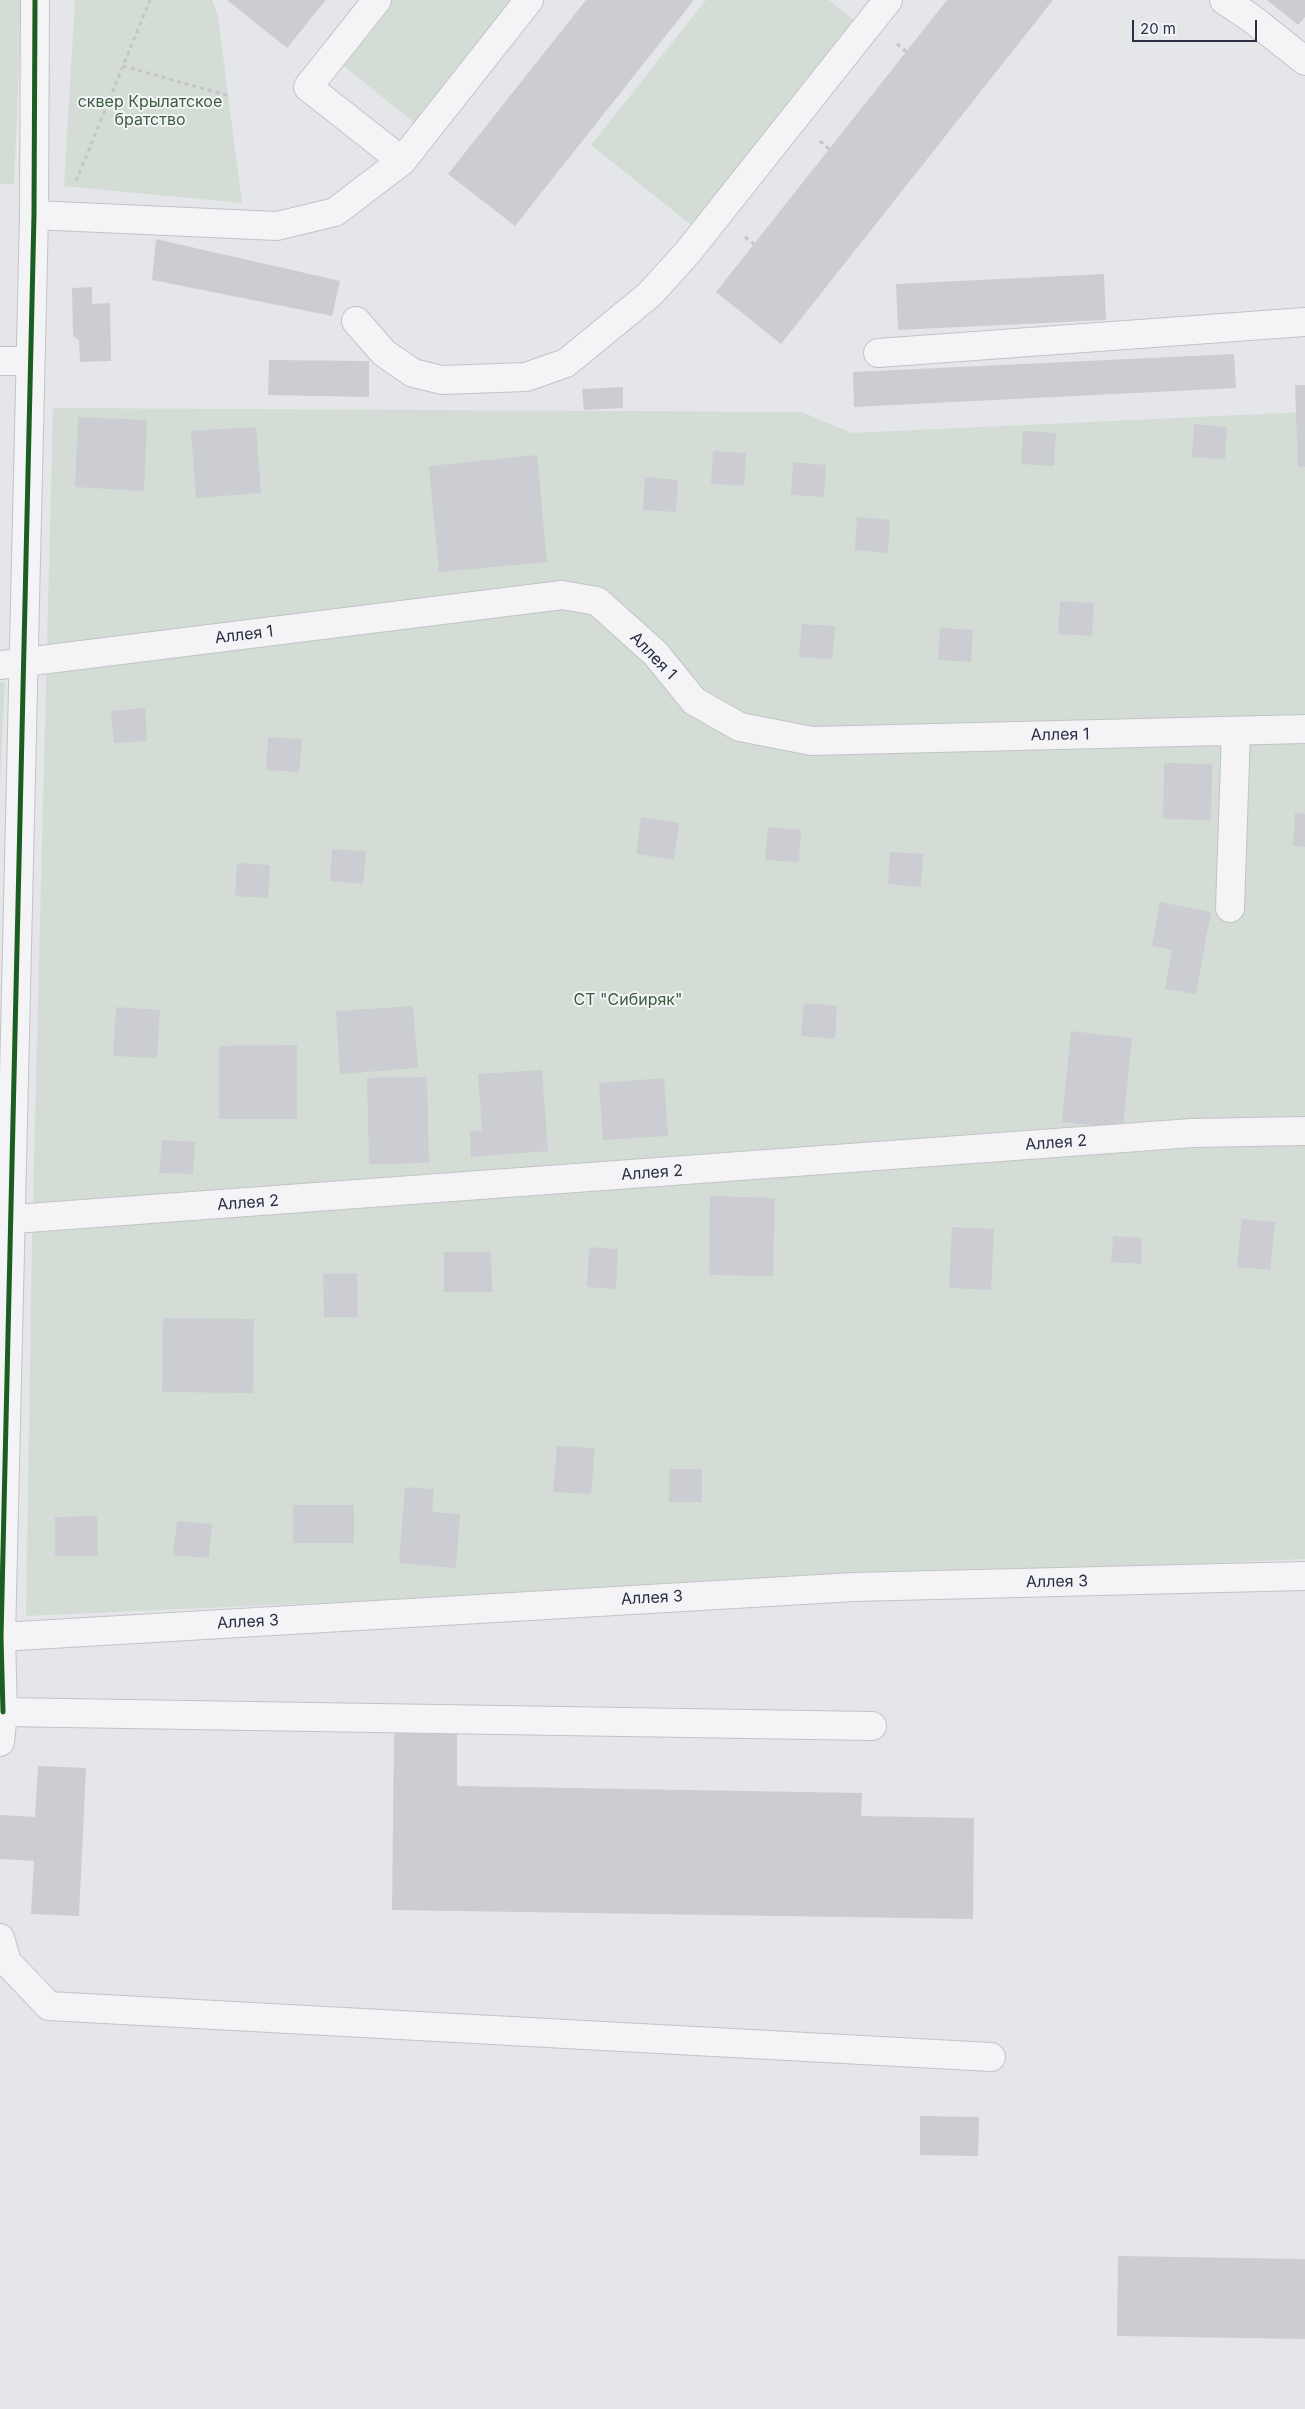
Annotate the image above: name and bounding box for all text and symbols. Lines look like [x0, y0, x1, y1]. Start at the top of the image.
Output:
scale bar [1135, 10, 1260, 42]
text: 20 m [1140, 19, 1176, 38]
park label: сквер Крылатское братство [78, 92, 222, 130]
street label: Аллея 1 [214, 622, 274, 648]
street label: Аллея 1 [626, 628, 680, 684]
street label: Аллея 1 [1031, 725, 1089, 745]
park label: СТ "Сибиряк" [574, 990, 682, 1010]
street label: Аллея 2 [1024, 1131, 1088, 1155]
street label: Аллея 2 [620, 1161, 684, 1185]
street label: Аллея 2 [216, 1191, 280, 1215]
street label: Аллея 3 [1026, 1572, 1088, 1592]
street label: Аллея 3 [621, 1587, 683, 1609]
street label: Аллея 3 [217, 1611, 279, 1633]

